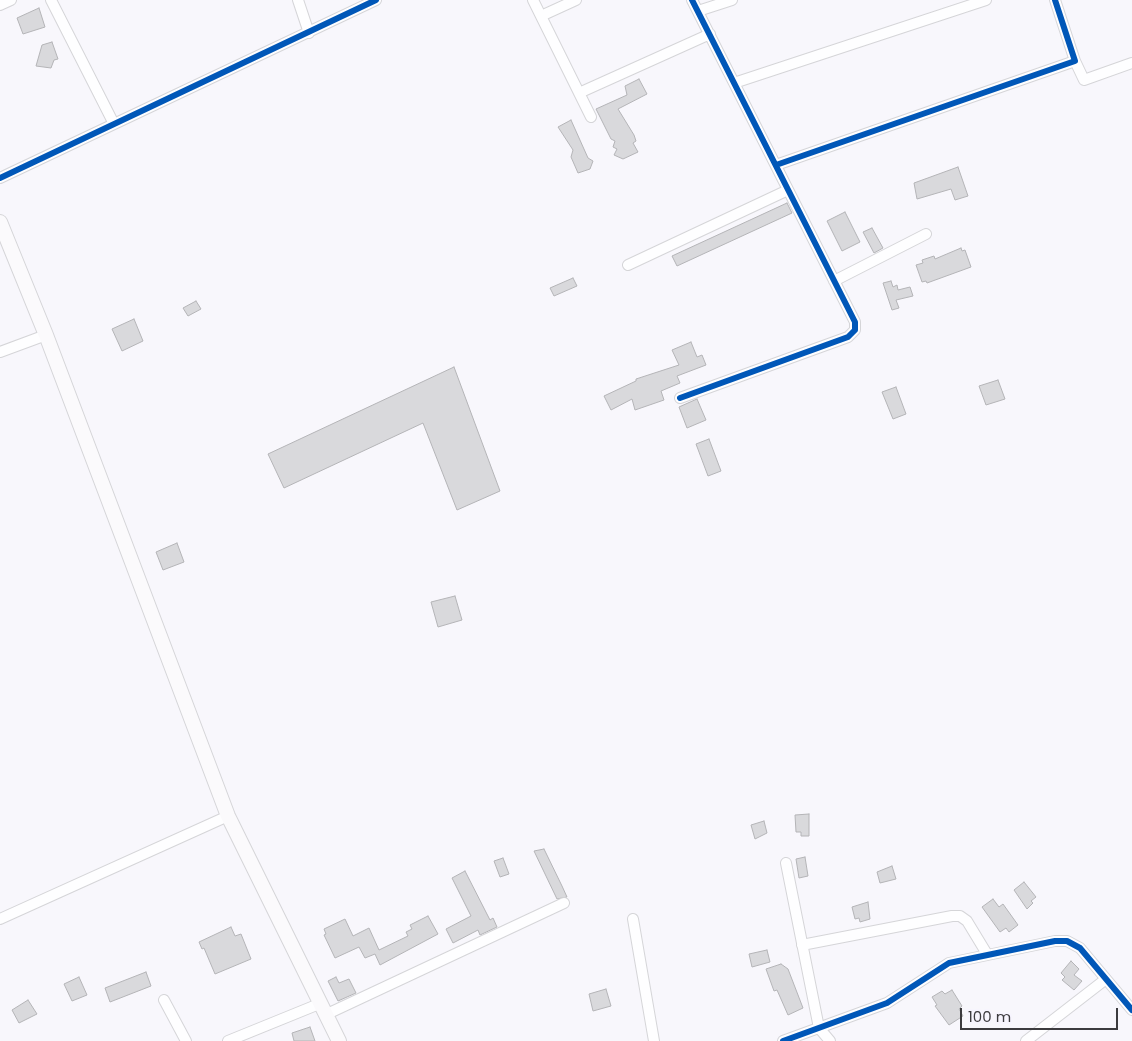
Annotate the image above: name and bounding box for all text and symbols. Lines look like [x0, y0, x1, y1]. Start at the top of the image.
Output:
scale bar [962, 998, 1120, 1030]
text: 100 m [968, 1006, 1011, 1027]

